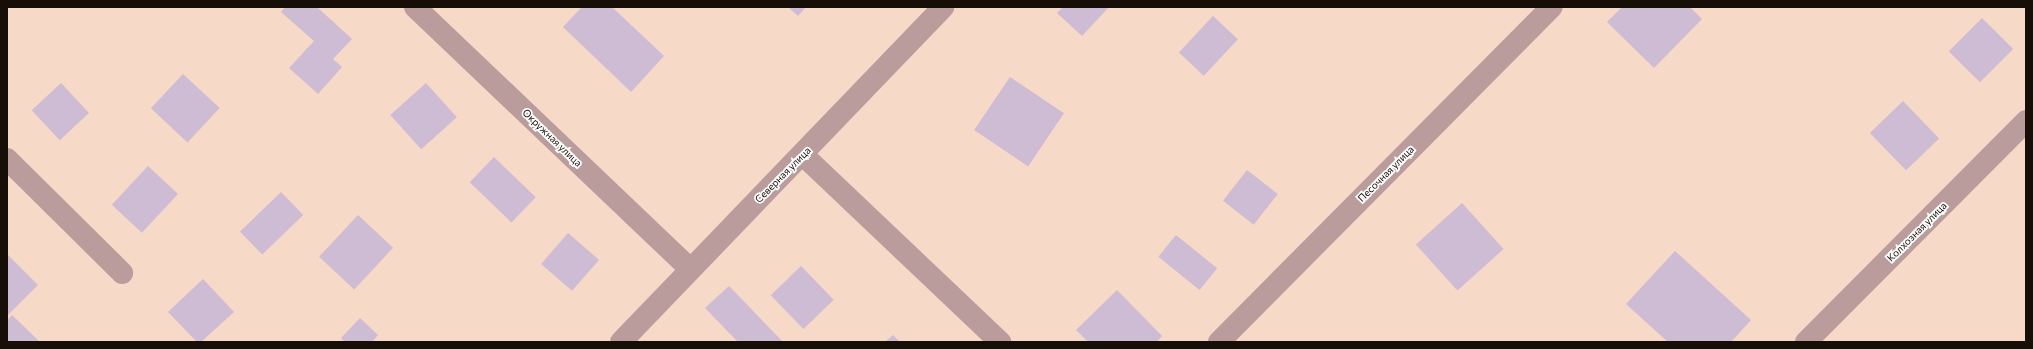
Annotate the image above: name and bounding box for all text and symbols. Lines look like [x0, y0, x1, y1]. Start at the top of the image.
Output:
street label: Окружная улица [520, 107, 584, 169]
street label: Песочная улица [1355, 143, 1417, 205]
street label: Северная улица [753, 145, 813, 205]
street label: Колхозная улица [1885, 200, 1949, 264]

